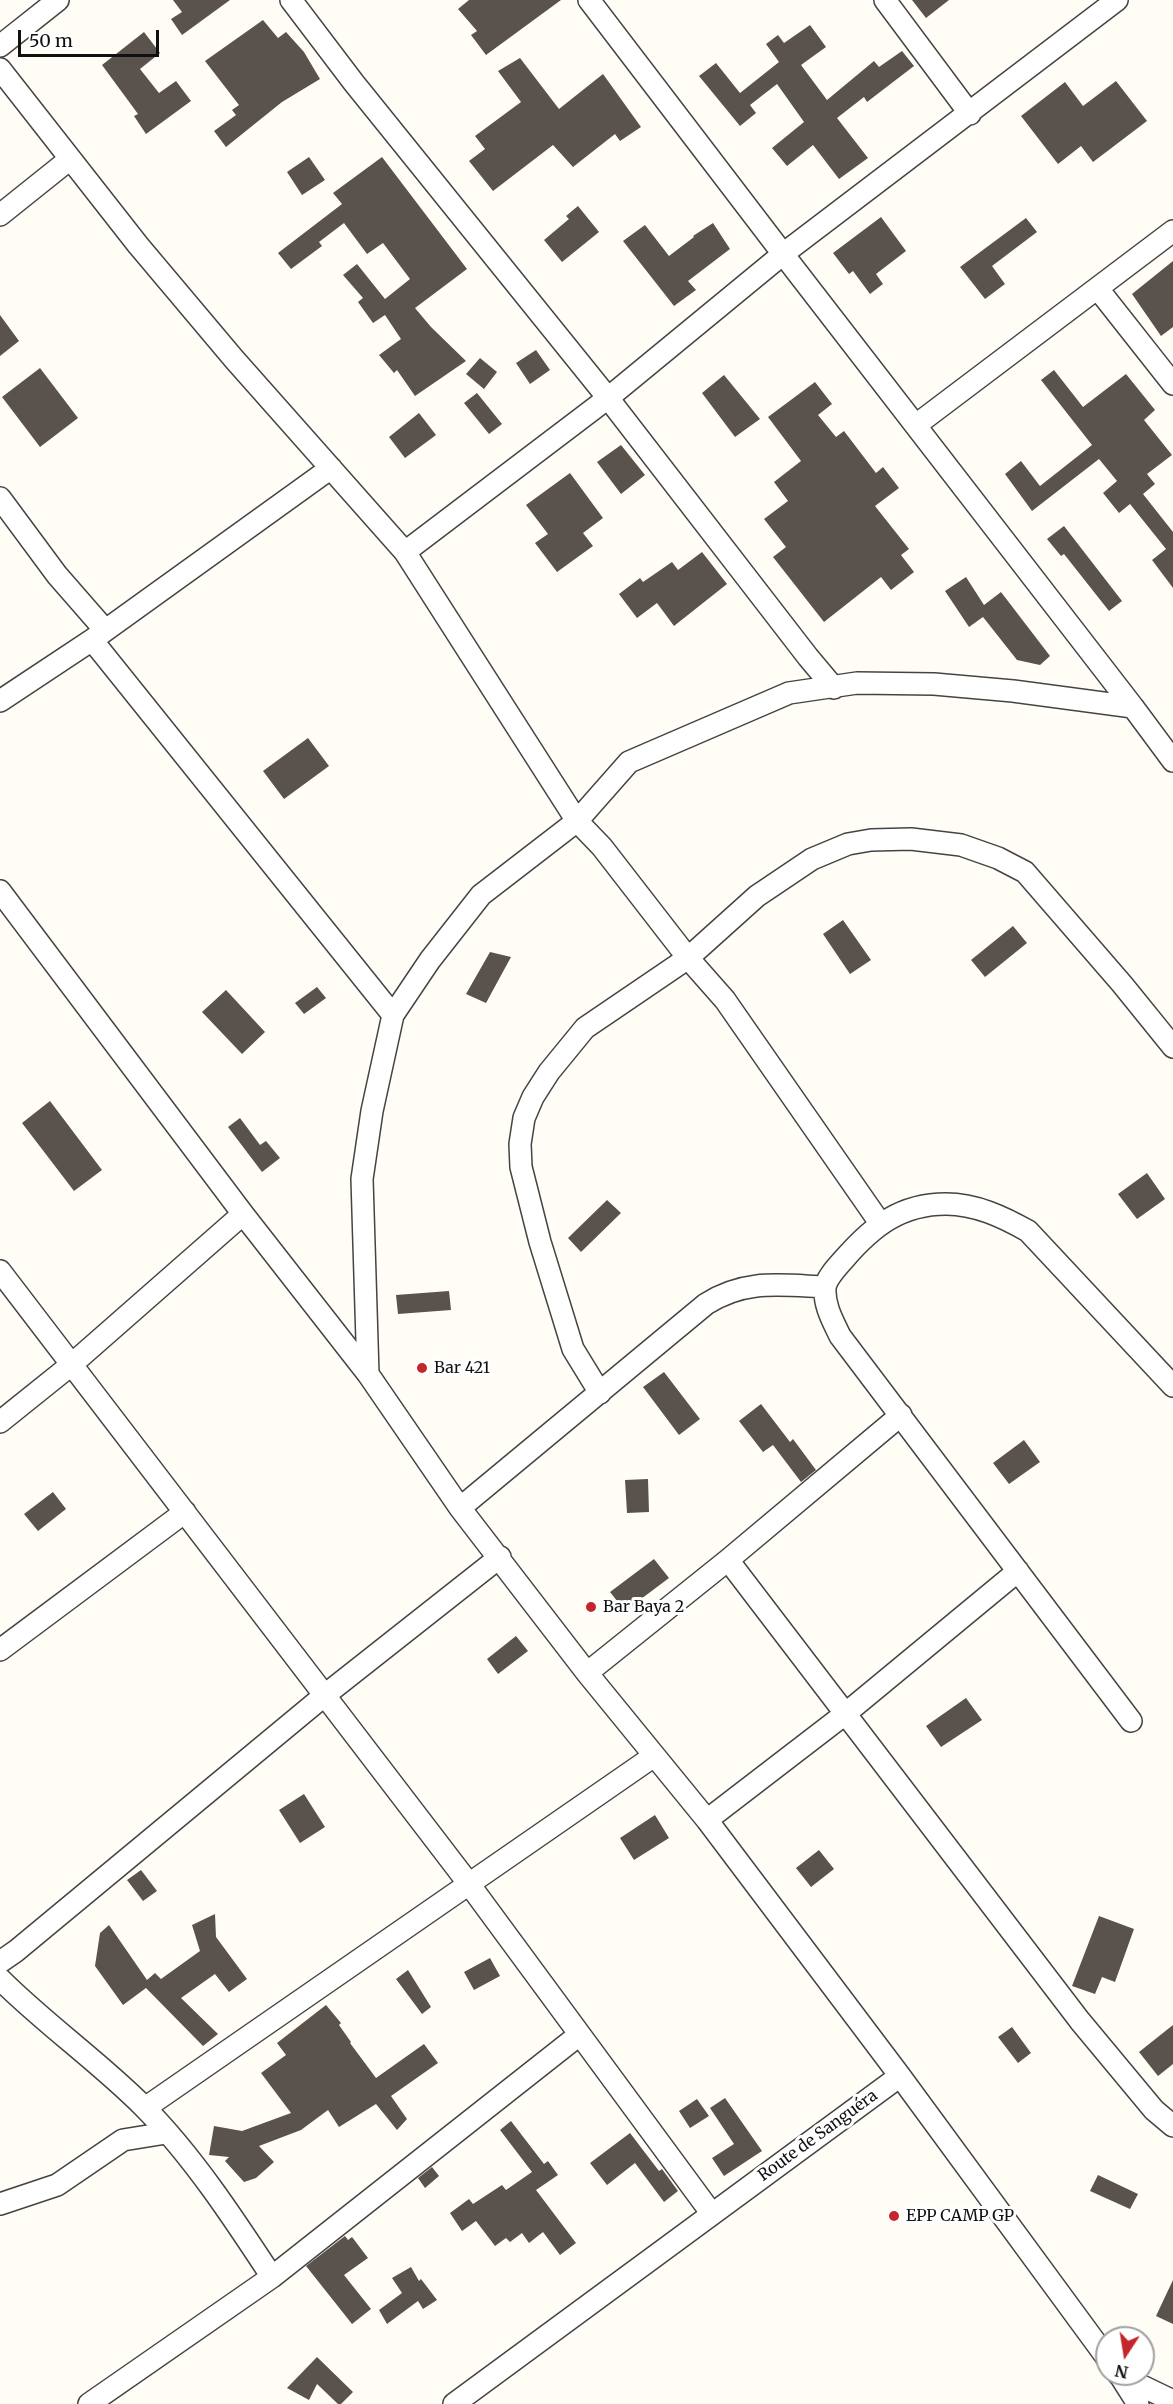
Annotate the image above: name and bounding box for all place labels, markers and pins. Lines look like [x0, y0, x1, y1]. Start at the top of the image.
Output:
place label: Bar 421 [434, 1358, 490, 1378]
marker: Bar 421 [415, 1361, 429, 1375]
place label: Bar Baya 2 [603, 1597, 684, 1617]
marker: Bar Baya 2 [584, 1600, 598, 1614]
place label: EPP CAMP GP [906, 2206, 1014, 2226]
marker: EPP CAMP GP [887, 2209, 901, 2223]

